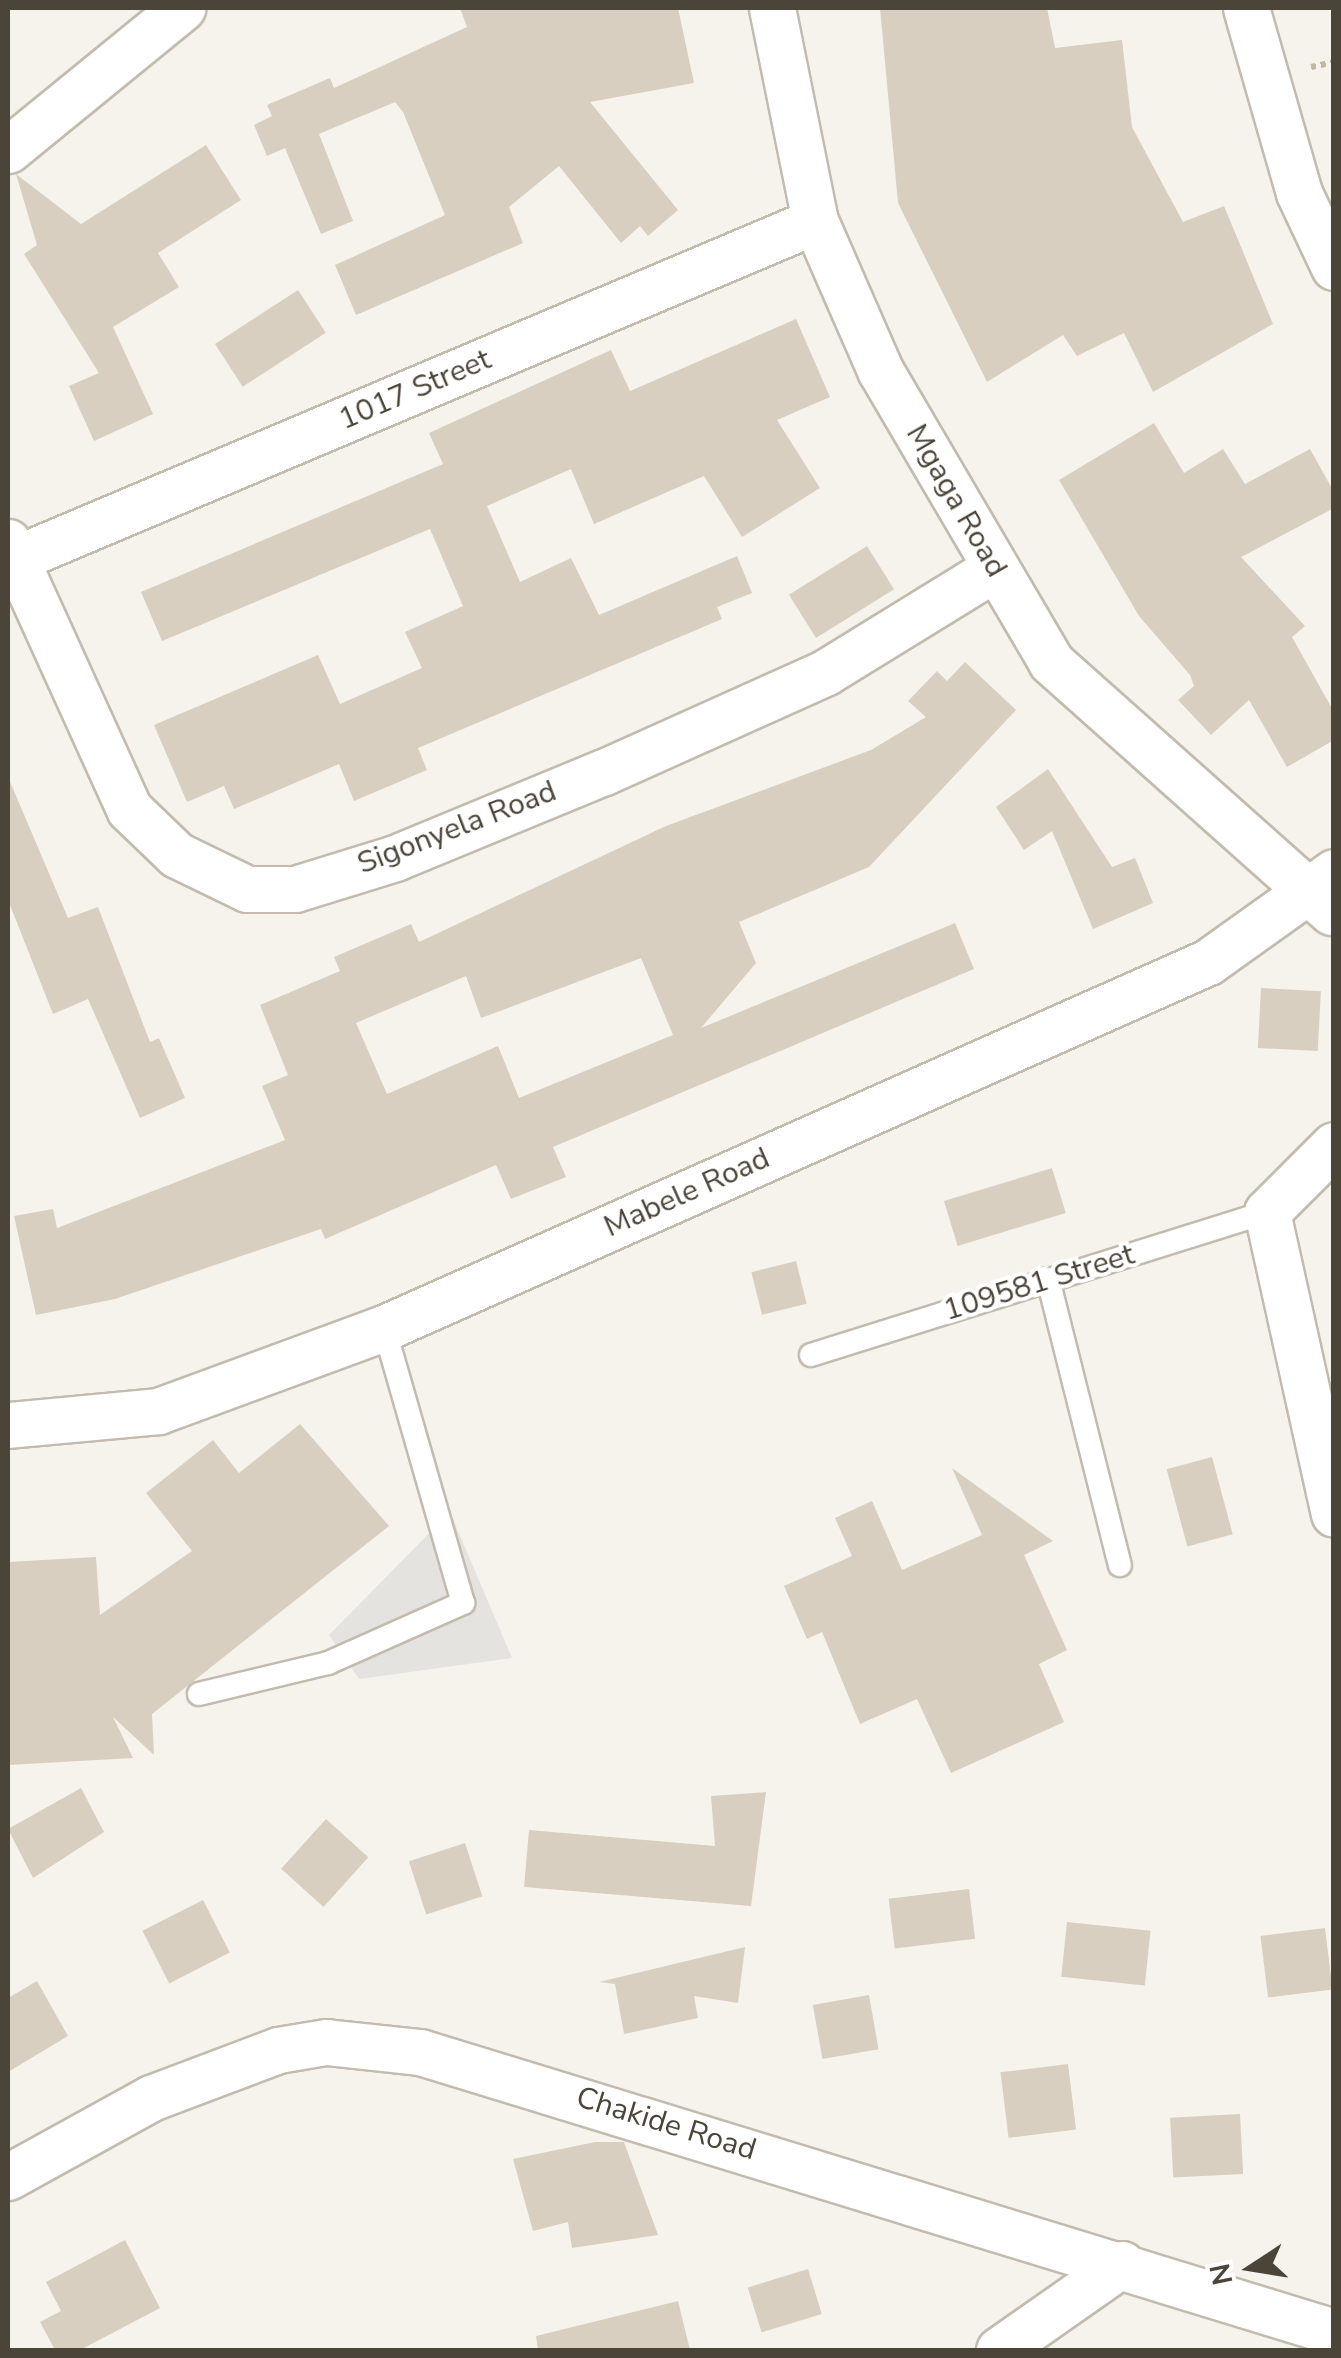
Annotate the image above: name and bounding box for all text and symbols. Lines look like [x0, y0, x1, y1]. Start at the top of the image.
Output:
street label: 1017 Street [334, 342, 496, 438]
street label: Mgaga Road [898, 418, 1014, 584]
street label: Sigonyela Road [353, 774, 561, 882]
street label: Mabele Road [599, 1141, 775, 1245]
street label: 109581 Street [939, 1237, 1139, 1329]
street label: Chakide Road [572, 2080, 760, 2168]
north arrow [1201, 2218, 1301, 2318]
text: N [1201, 2260, 1242, 2288]

